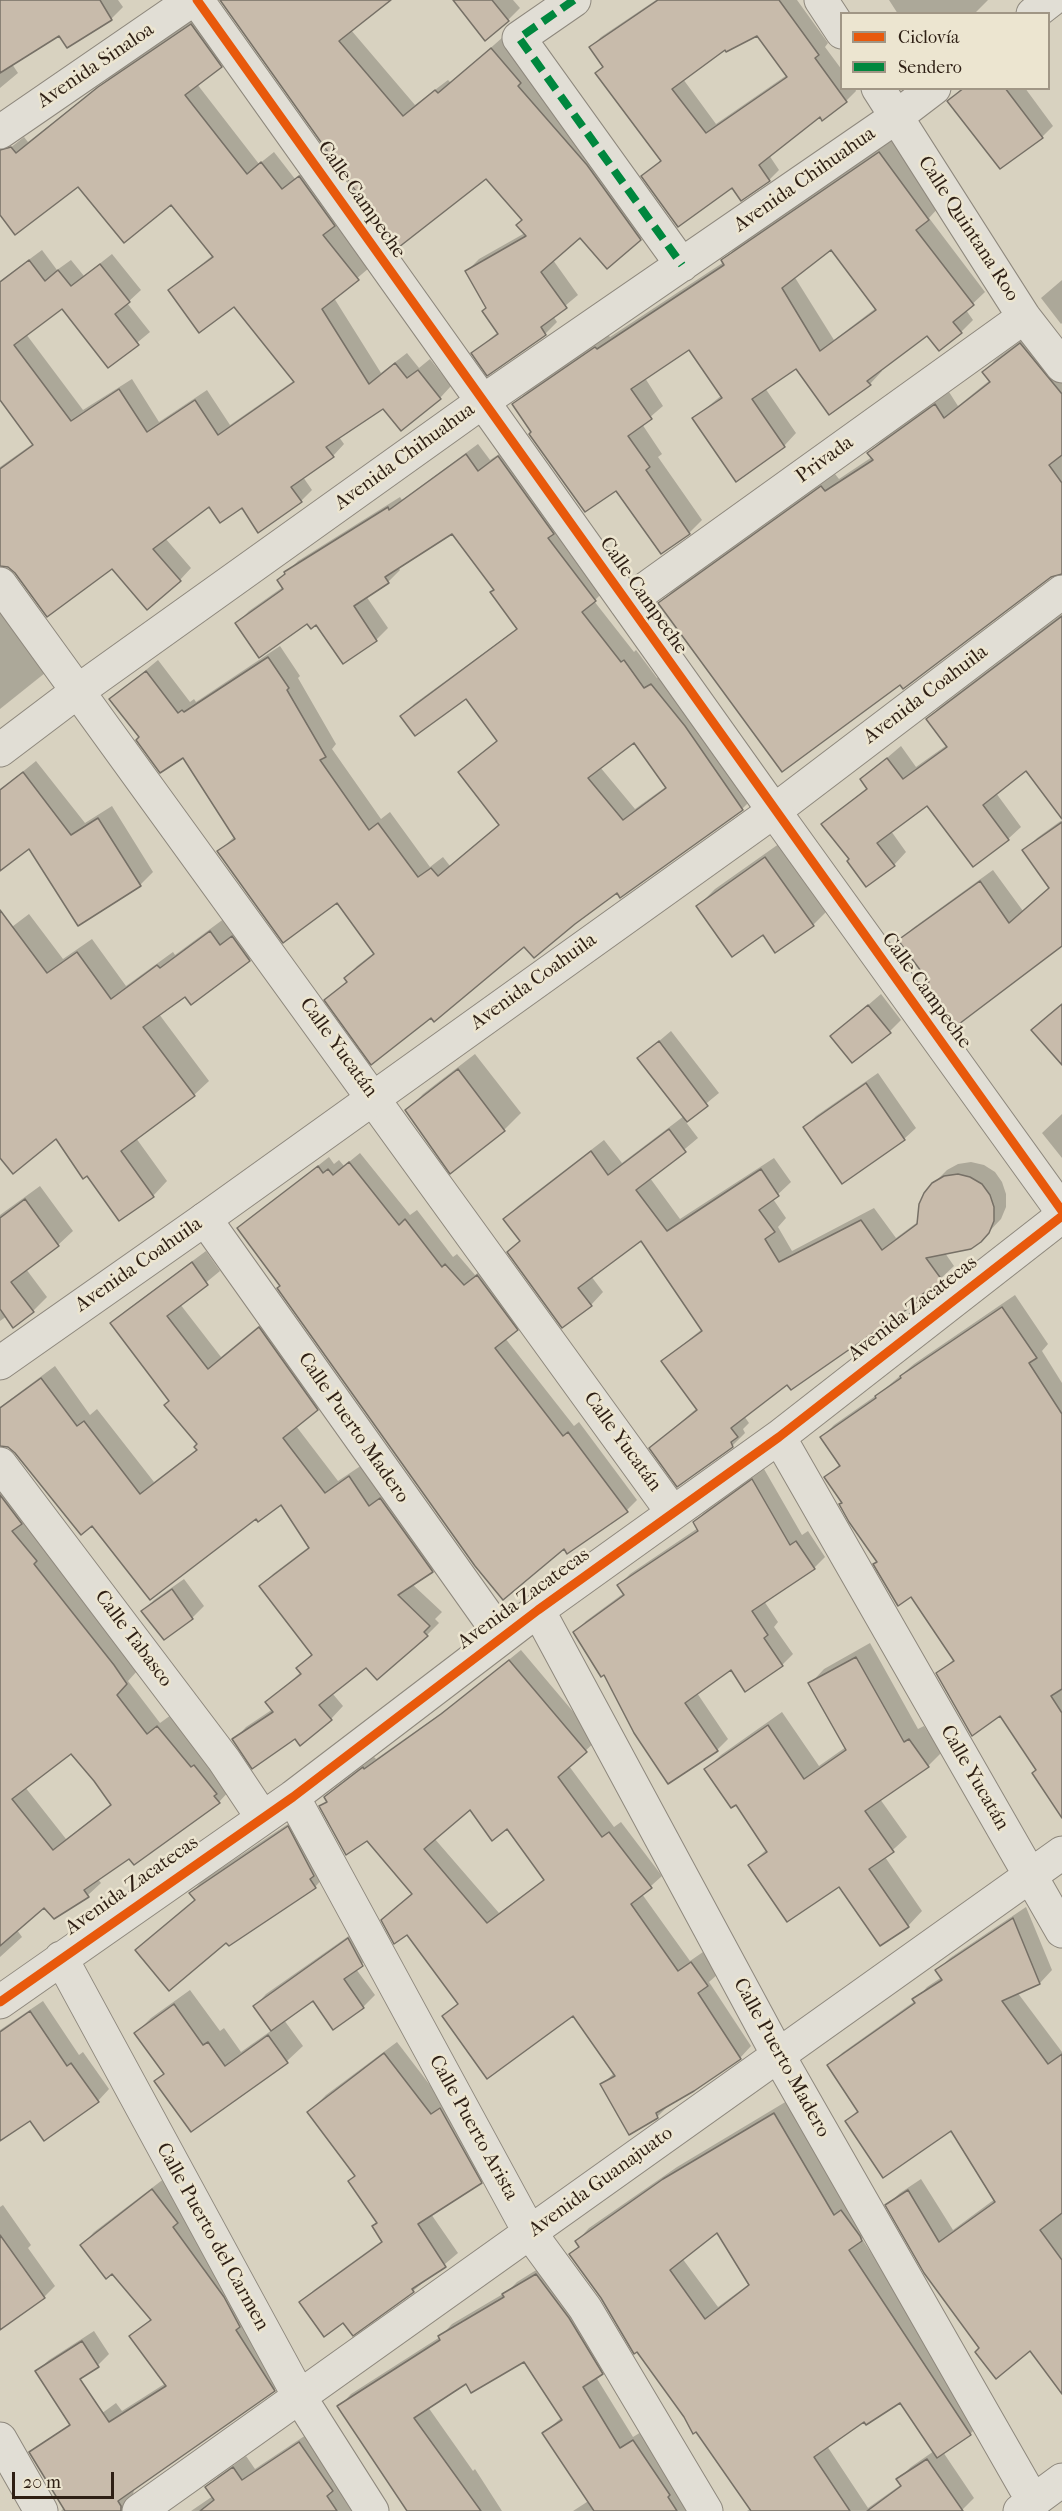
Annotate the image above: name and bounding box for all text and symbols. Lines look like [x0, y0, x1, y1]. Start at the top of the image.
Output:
legend [840, 12, 1050, 90]
street label: Avenida Sinaloa [33, 18, 159, 114]
text: Ciclovía [898, 27, 959, 48]
text: Sendero [898, 57, 962, 78]
street label: Avenida Chihuahua [730, 122, 880, 238]
street label: Calle Campeche [312, 137, 410, 263]
street label: Calle Quintana Roo [912, 152, 1024, 306]
street label: Avenida Chihuahua [330, 398, 480, 516]
street label: Privada [792, 431, 858, 489]
street label: Calle Campeche [594, 533, 692, 659]
street label: Avenida Coahuila [859, 640, 993, 750]
street label: Avenida Coahuila [466, 928, 602, 1036]
street label: Calle Campeche [876, 928, 976, 1054]
street label: Calle Yucatán [294, 993, 382, 1103]
street label: Avenida Coahuila [71, 1212, 207, 1318]
street label: Avenida Zacatecas [844, 1251, 982, 1367]
street label: Calle Puerto Madero [292, 1348, 414, 1508]
street label: Calle Yucatán [578, 1387, 666, 1497]
street label: Avenida Zacatecas [453, 1543, 595, 1655]
street label: Calle Tabasco [89, 1586, 177, 1692]
street label: Calle Yucatán [934, 1721, 1014, 1835]
street label: Avenida Zacatecas [61, 1831, 203, 1941]
street label: Calle Puerto Madero [727, 1974, 835, 2142]
street label: Calle Puerto Arista [423, 2051, 523, 2205]
street label: Avenida Guanajuato [524, 2122, 678, 2242]
street label: Calle Puerto del Carmen [150, 2139, 274, 2335]
scale bar [15, 2460, 117, 2498]
text: 20 m [23, 2472, 61, 2493]

